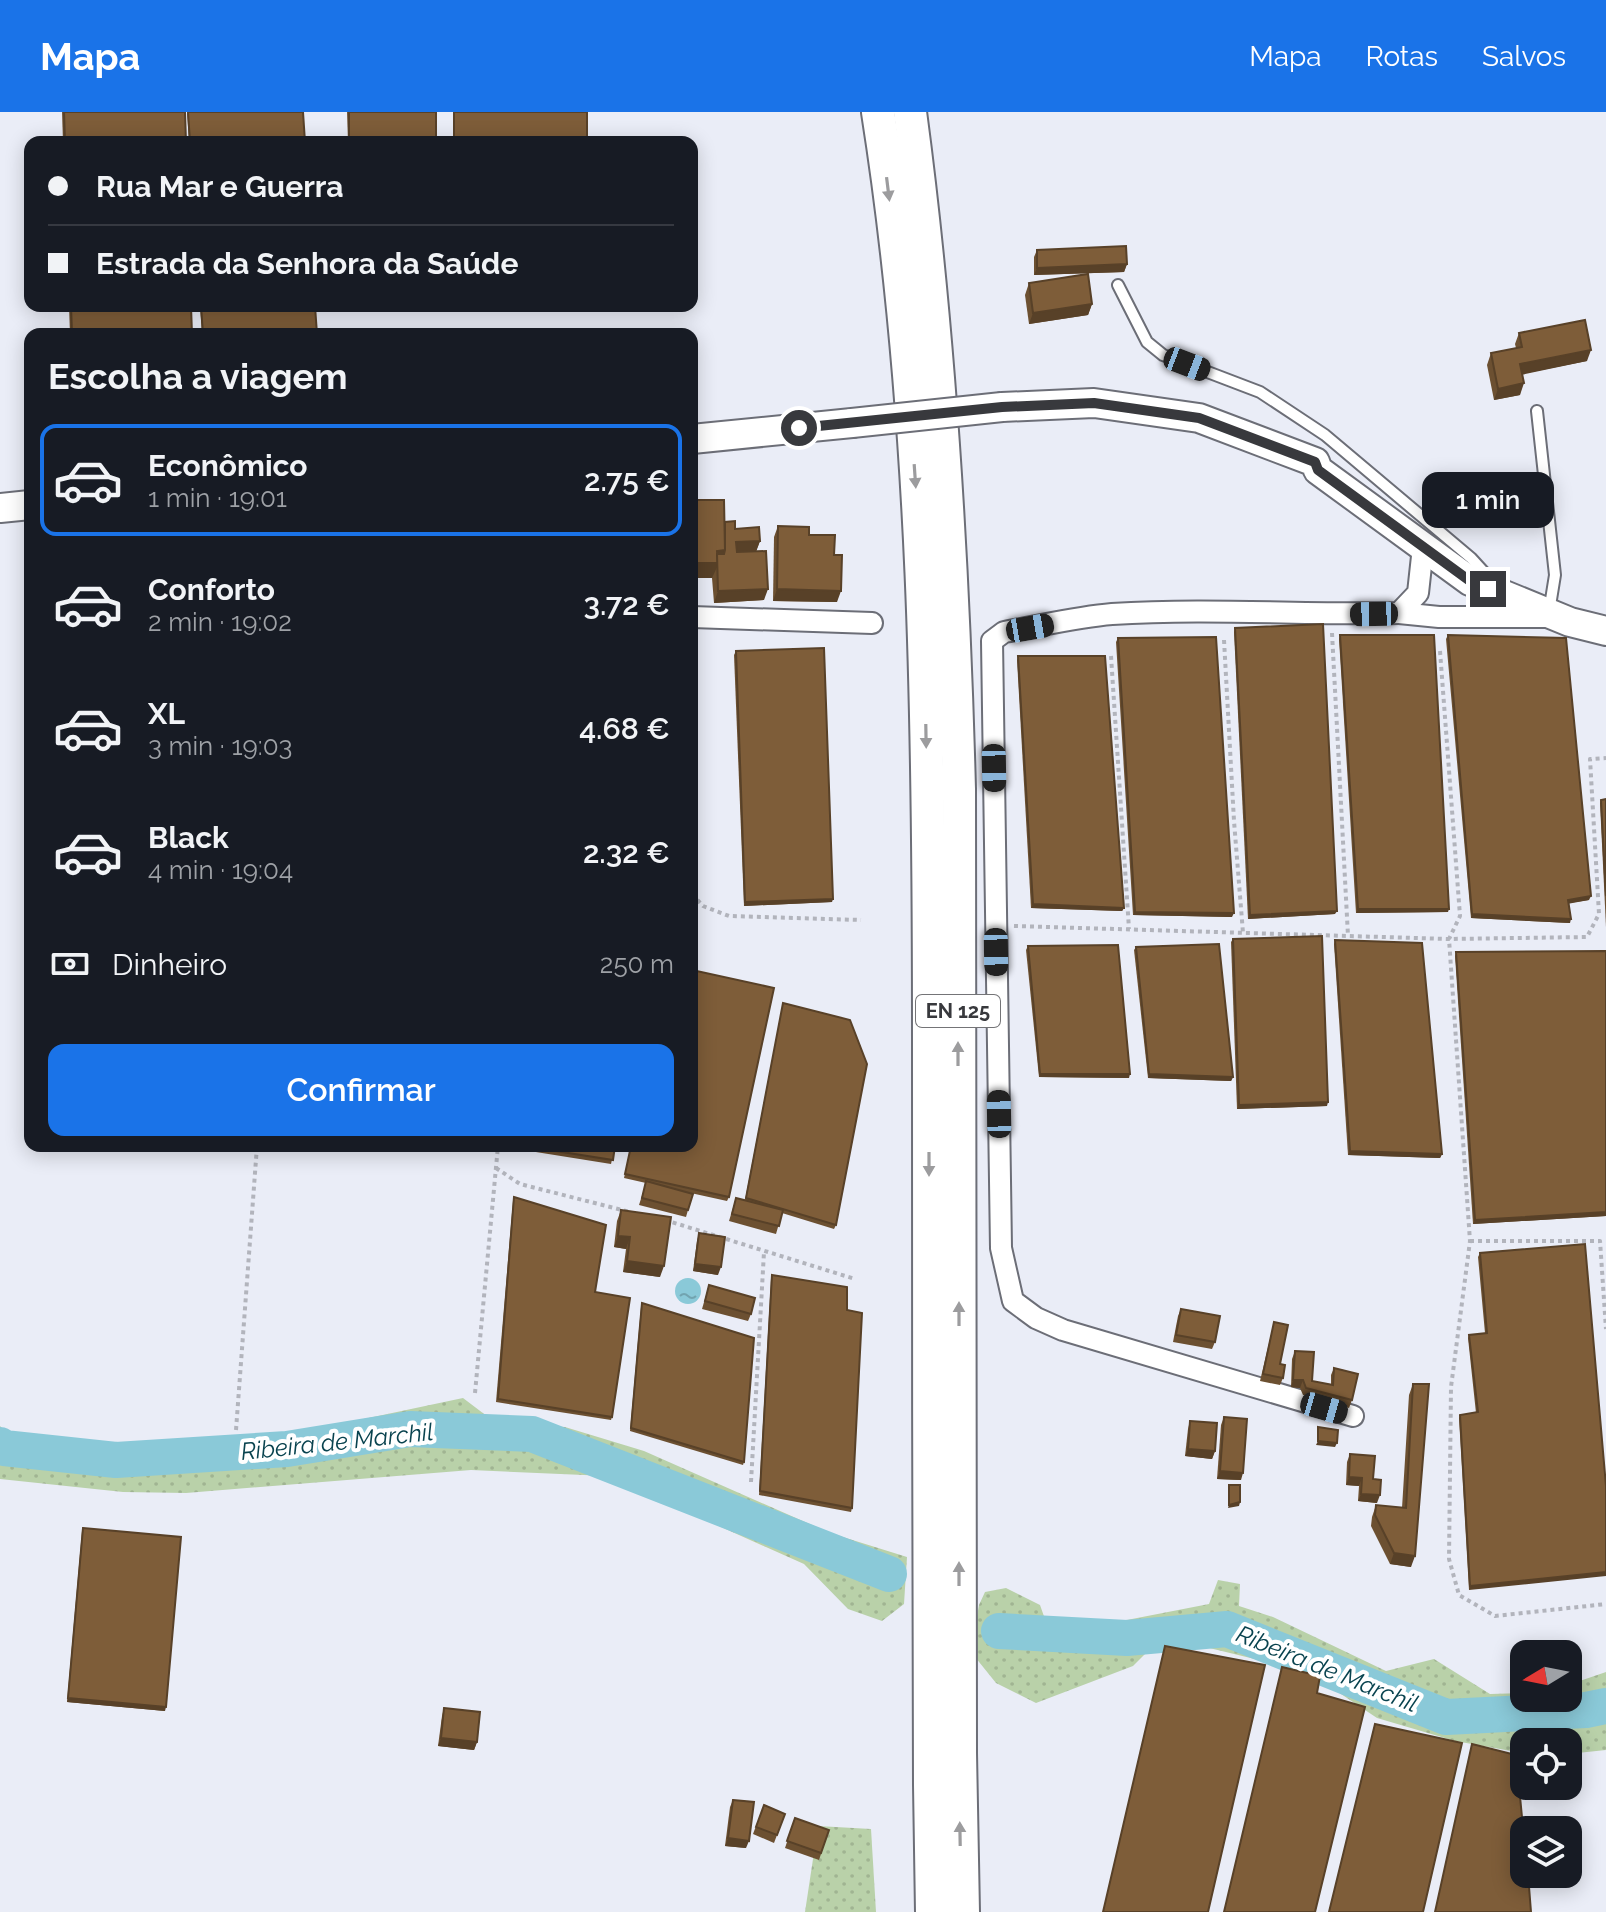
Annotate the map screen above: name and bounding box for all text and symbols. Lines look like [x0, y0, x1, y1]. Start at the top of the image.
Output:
text: Mapa [40, 34, 140, 79]
text: Mapa [1249, 40, 1322, 73]
text: Rotas [1366, 40, 1438, 73]
text: Salvos [1482, 40, 1566, 73]
text: Rua Mar e Guerra [96, 169, 344, 204]
one-way arrow [882, 177, 895, 202]
text: Estrada da Senhora da Saúde [96, 246, 518, 281]
car [1160, 344, 1214, 384]
text: Escolha a viagem [48, 355, 348, 397]
route start [781, 410, 817, 446]
icon: car [52, 444, 124, 516]
text: Econômico [148, 448, 308, 483]
text: 2.75 € [584, 463, 670, 498]
one-way arrow [909, 464, 922, 489]
callout: 1 min [1422, 473, 1554, 529]
text: 1 min · 19:01 [148, 483, 287, 513]
text: 1 min [1456, 485, 1520, 515]
icon: car [52, 568, 124, 640]
route end [1470, 571, 1506, 607]
text: Conforto [148, 572, 275, 607]
text: 3.72 € [584, 587, 670, 622]
car [1350, 602, 1398, 626]
text: 2 min · 19:02 [148, 607, 292, 637]
car [1004, 612, 1056, 644]
icon: car [52, 692, 124, 764]
text: XL [148, 696, 185, 731]
text: 4.68 € [579, 711, 670, 746]
one-way arrow [919, 724, 932, 749]
text: 3 min · 19:03 [148, 731, 292, 761]
car [982, 744, 1006, 792]
icon: car [52, 816, 124, 888]
text: Black [148, 820, 229, 855]
text: 2.32 € [583, 835, 670, 870]
text: 4 min · 19:04 [148, 855, 293, 885]
car [984, 928, 1008, 976]
icon: cash [48, 942, 92, 986]
text: Dinheiro [112, 947, 227, 982]
text: 250 m [600, 949, 674, 979]
road number: EN 125 [916, 995, 1000, 1027]
one-way arrow [952, 1041, 964, 1066]
button: Confirmar [48, 1044, 674, 1136]
car [987, 1090, 1011, 1138]
one-way arrow [923, 1152, 935, 1177]
one-way arrow [953, 1301, 965, 1326]
car [1298, 1390, 1350, 1426]
water label: Ribeira de Marchil [239, 1417, 435, 1466]
one-way arrow [953, 1561, 965, 1586]
water label: Ribeira de Marchil [1232, 1619, 1422, 1718]
north arrow [1510, 1640, 1582, 1712]
map controls [1510, 1640, 1582, 1888]
button: locate [1510, 1728, 1582, 1800]
button: layers [1510, 1816, 1582, 1888]
one-way arrow [954, 1821, 967, 1846]

